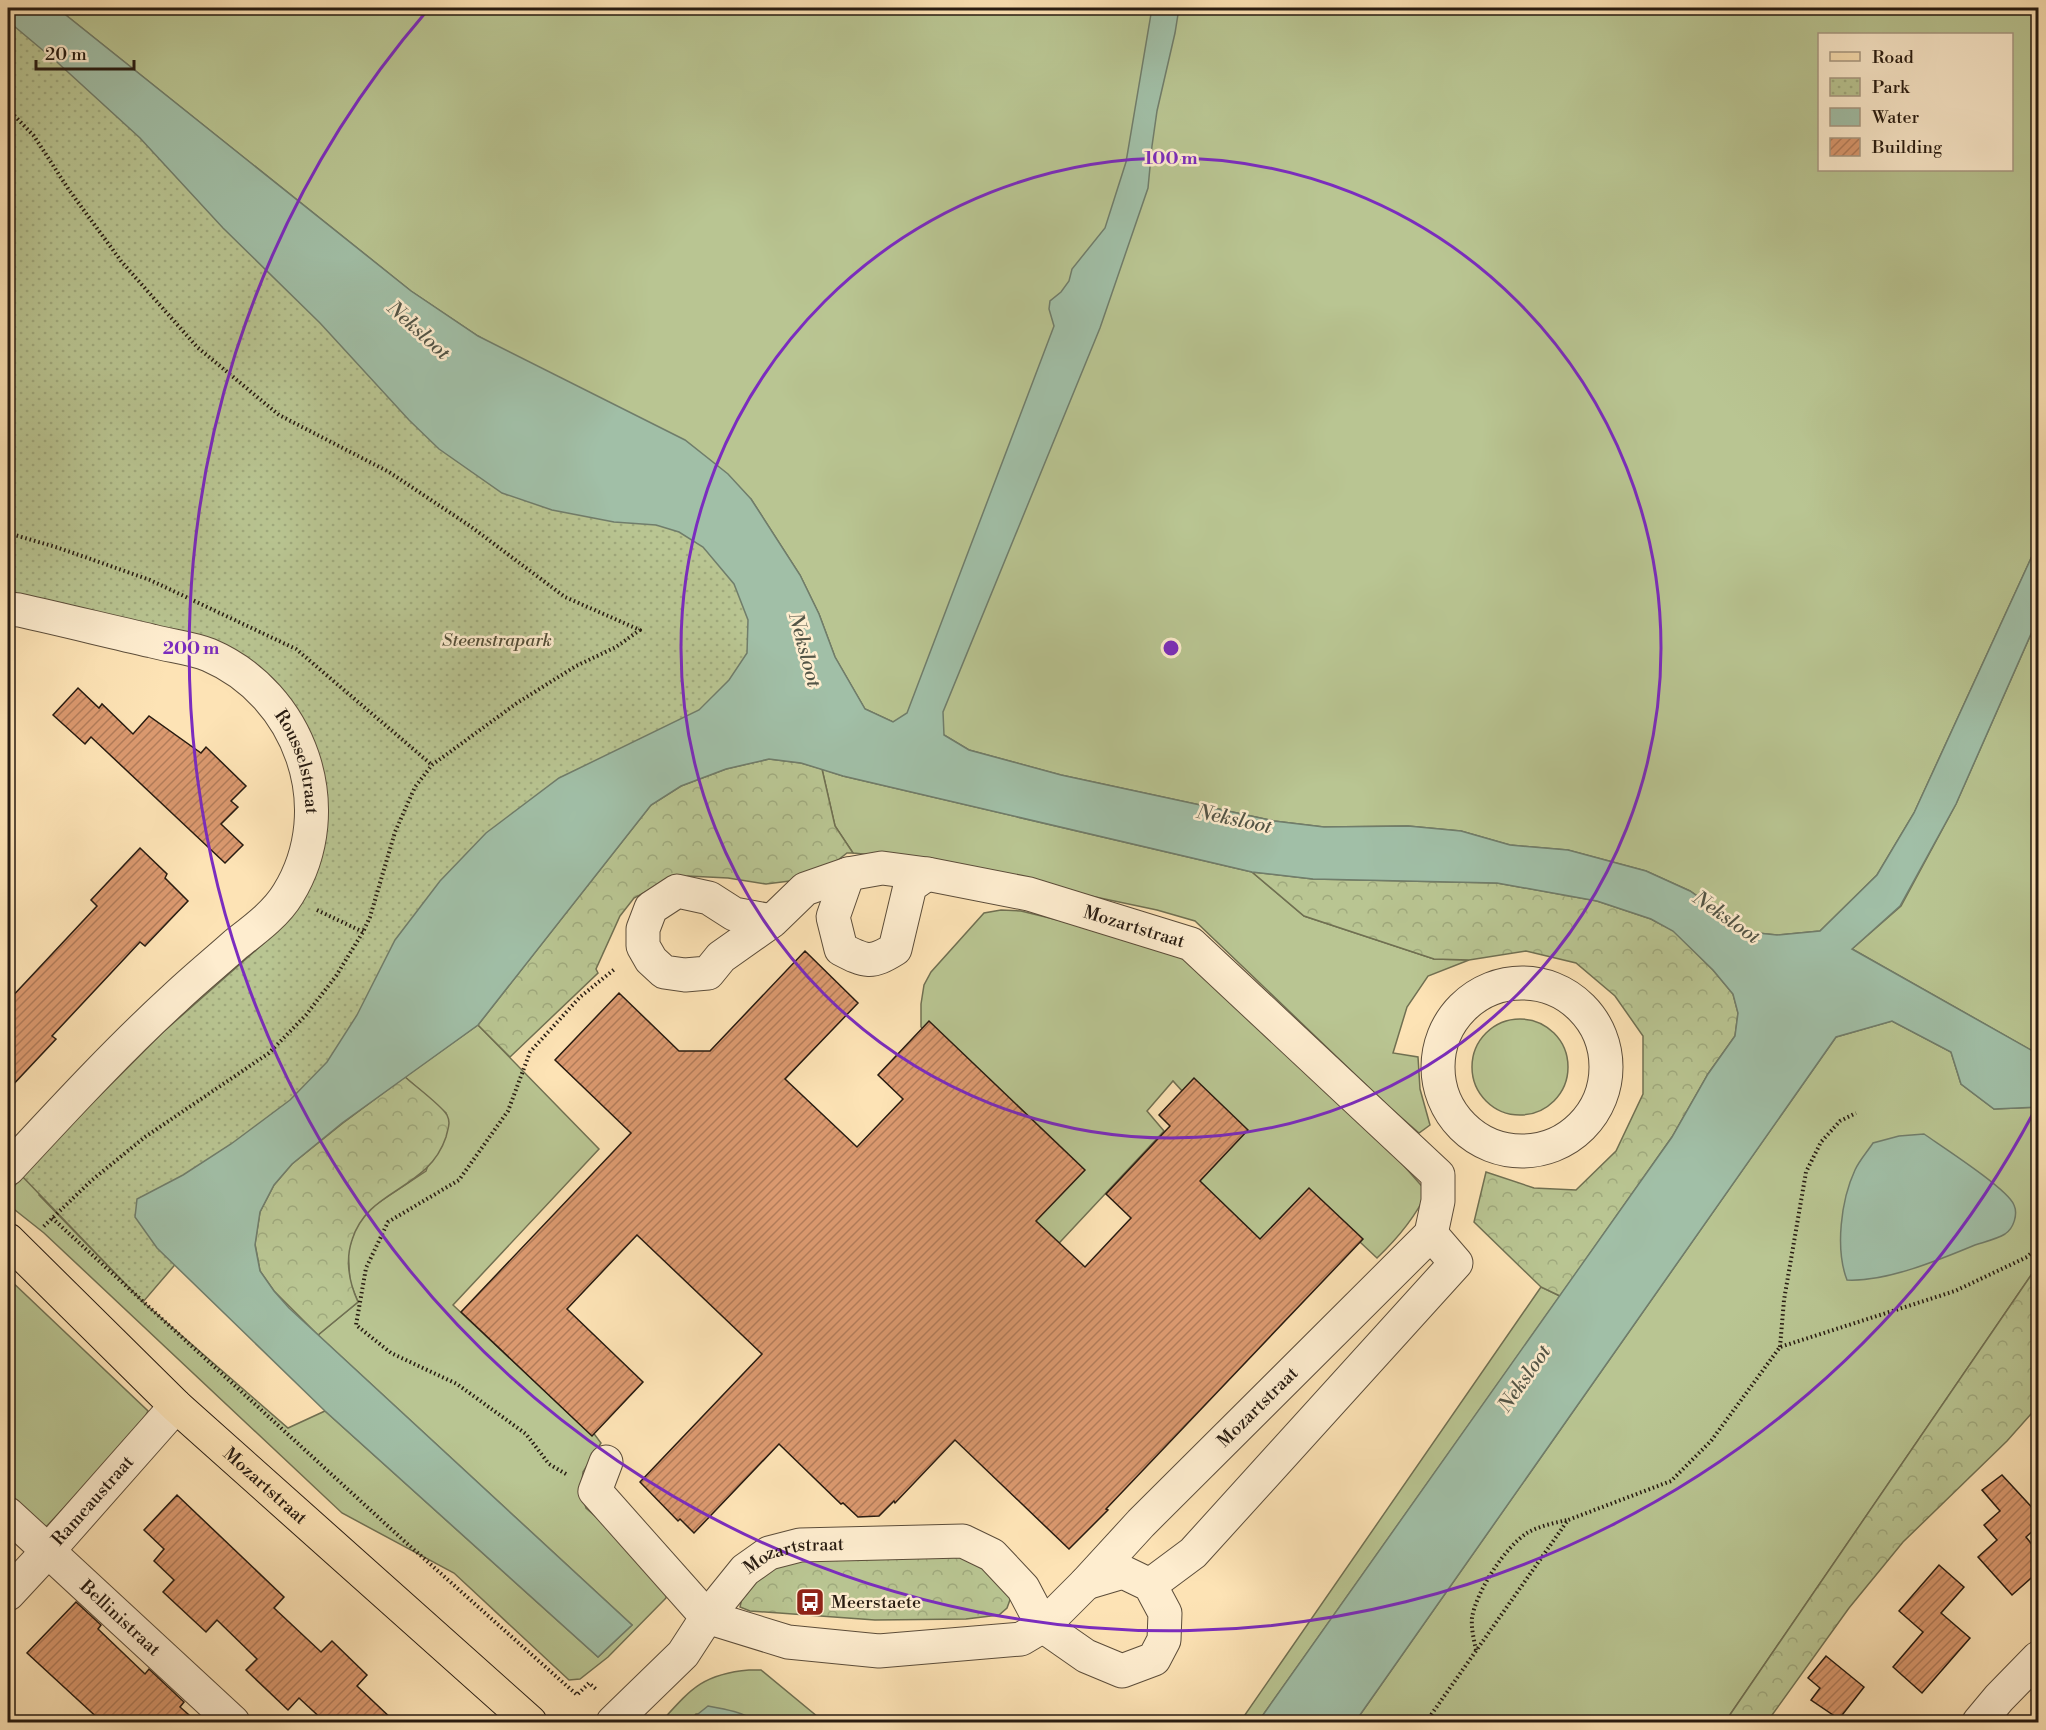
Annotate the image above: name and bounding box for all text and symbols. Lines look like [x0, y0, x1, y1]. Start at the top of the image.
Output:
scale bar [36, 33, 134, 71]
legend [1818, 33, 2013, 171]
text: 20 m [45, 43, 87, 66]
text: Road [1872, 46, 1915, 69]
text: Park [1872, 76, 1911, 99]
text: Water [1871, 106, 1920, 129]
text: Building [1871, 136, 1943, 159]
text: 100 m [1144, 147, 1198, 170]
water label: Neksloot [381, 296, 455, 366]
water label: Neksloot [782, 609, 826, 690]
park label: Steenstrapark [442, 629, 552, 652]
text: 200 m [163, 637, 220, 660]
centre of rings [1161, 638, 1181, 658]
street label: Rousselstraat [269, 705, 323, 815]
water label: Neksloot [1193, 800, 1274, 840]
water label: Neksloot [1687, 885, 1765, 950]
street label: Mozartstraat [1080, 901, 1188, 954]
water label: Neksloot [1492, 1340, 1557, 1418]
street label: Mozartstraat [1212, 1361, 1303, 1452]
street label: Mozartstraat [219, 1442, 313, 1530]
street label: Rameaustraat [46, 1450, 139, 1550]
street label: Mozartstraat [739, 1532, 845, 1579]
street label: Bellinistraat [74, 1574, 166, 1661]
bus stop icon: Meerstaete [794, 1586, 826, 1618]
place label: Meerstaete [831, 1591, 921, 1614]

